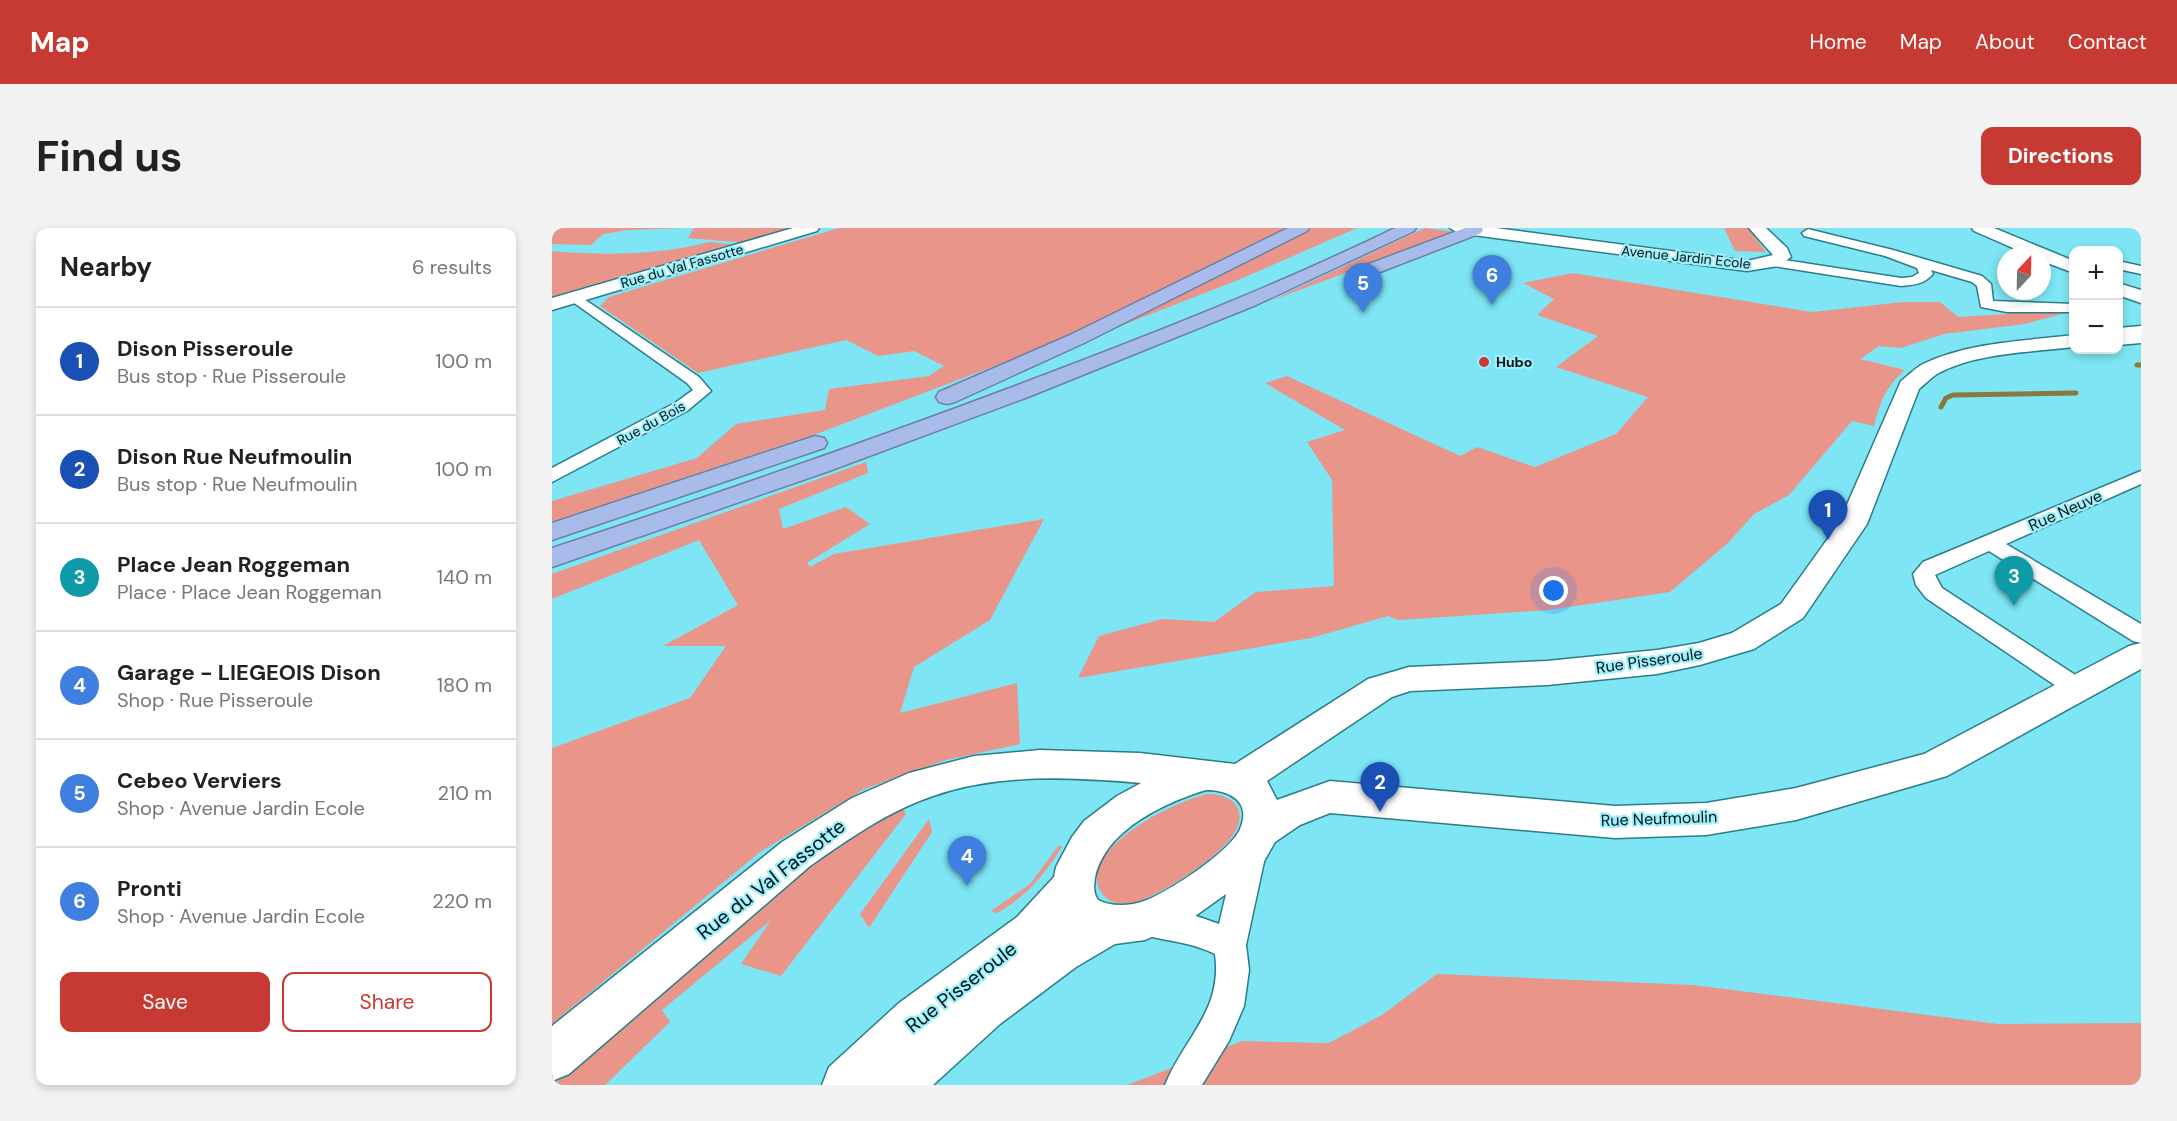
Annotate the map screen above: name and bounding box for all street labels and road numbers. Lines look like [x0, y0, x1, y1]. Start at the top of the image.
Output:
street label: Rue du Val Fassotte [618, 240, 746, 292]
street label: Avenue Jardin Ecole [1620, 241, 1752, 273]
street label: Rue du Bois [614, 397, 688, 449]
street label: Rue Neuve [2025, 485, 2105, 536]
street label: Rue Pisseroule [1595, 643, 1704, 678]
street label: Rue Neufmoulin [1601, 806, 1717, 831]
street label: Rue du Val Fassotte [691, 813, 851, 945]
street label: Rue Pisseroule [900, 935, 1022, 1039]

